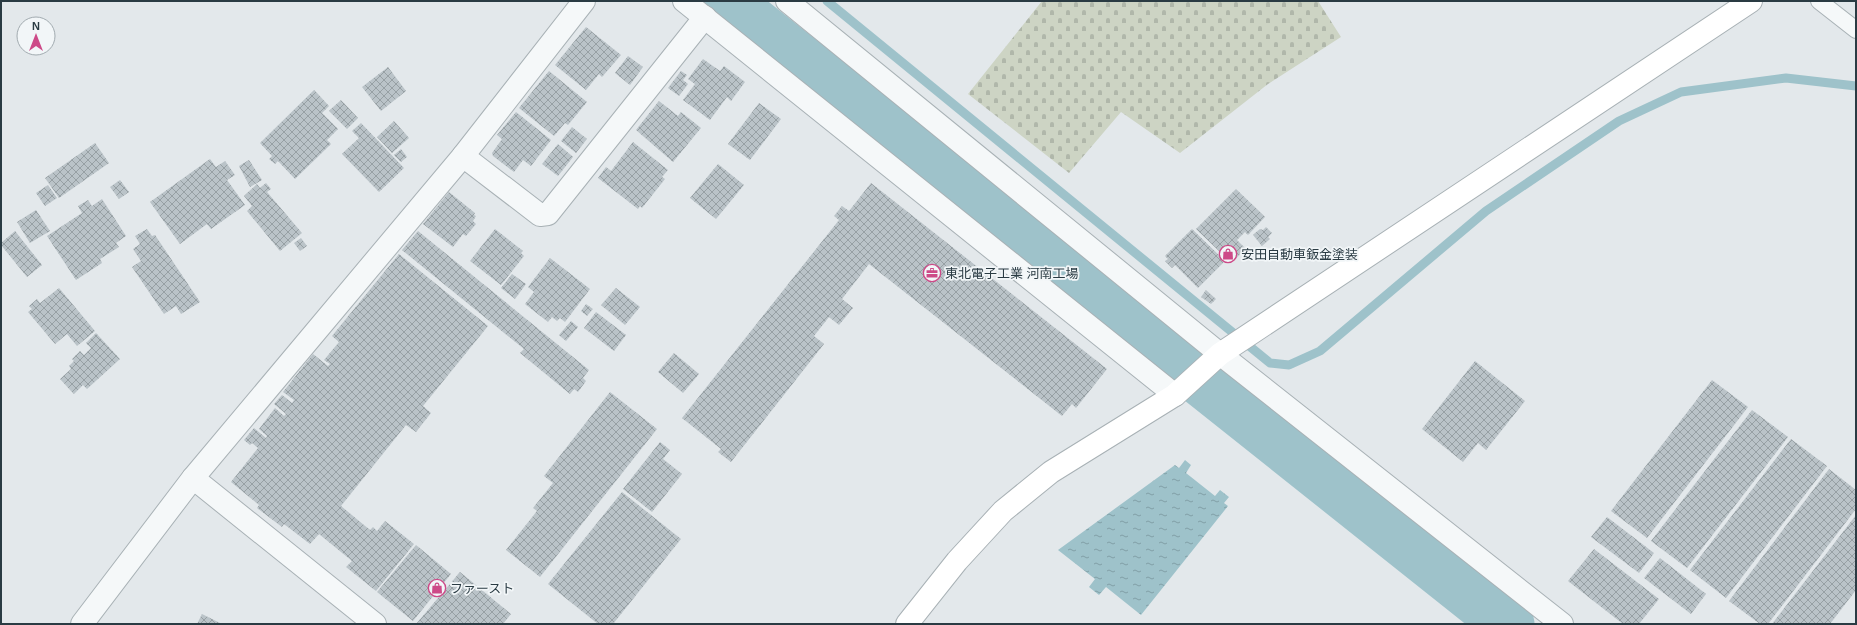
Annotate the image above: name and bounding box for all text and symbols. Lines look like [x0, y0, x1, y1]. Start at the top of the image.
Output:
north arrow [16, 16, 56, 56]
text: N [32, 20, 40, 32]
shop icon: 安田自動車鈑金塗装 [1218, 244, 1238, 264]
place label: 安田自動車鈑金塗装 [1241, 247, 1358, 262]
office icon: 東北電子工業 河南工場 [922, 263, 942, 283]
place label: 東北電子工業 河南工場 [945, 266, 1079, 281]
shop icon: ファースト [427, 578, 447, 598]
place label: ファースト [450, 581, 514, 596]

